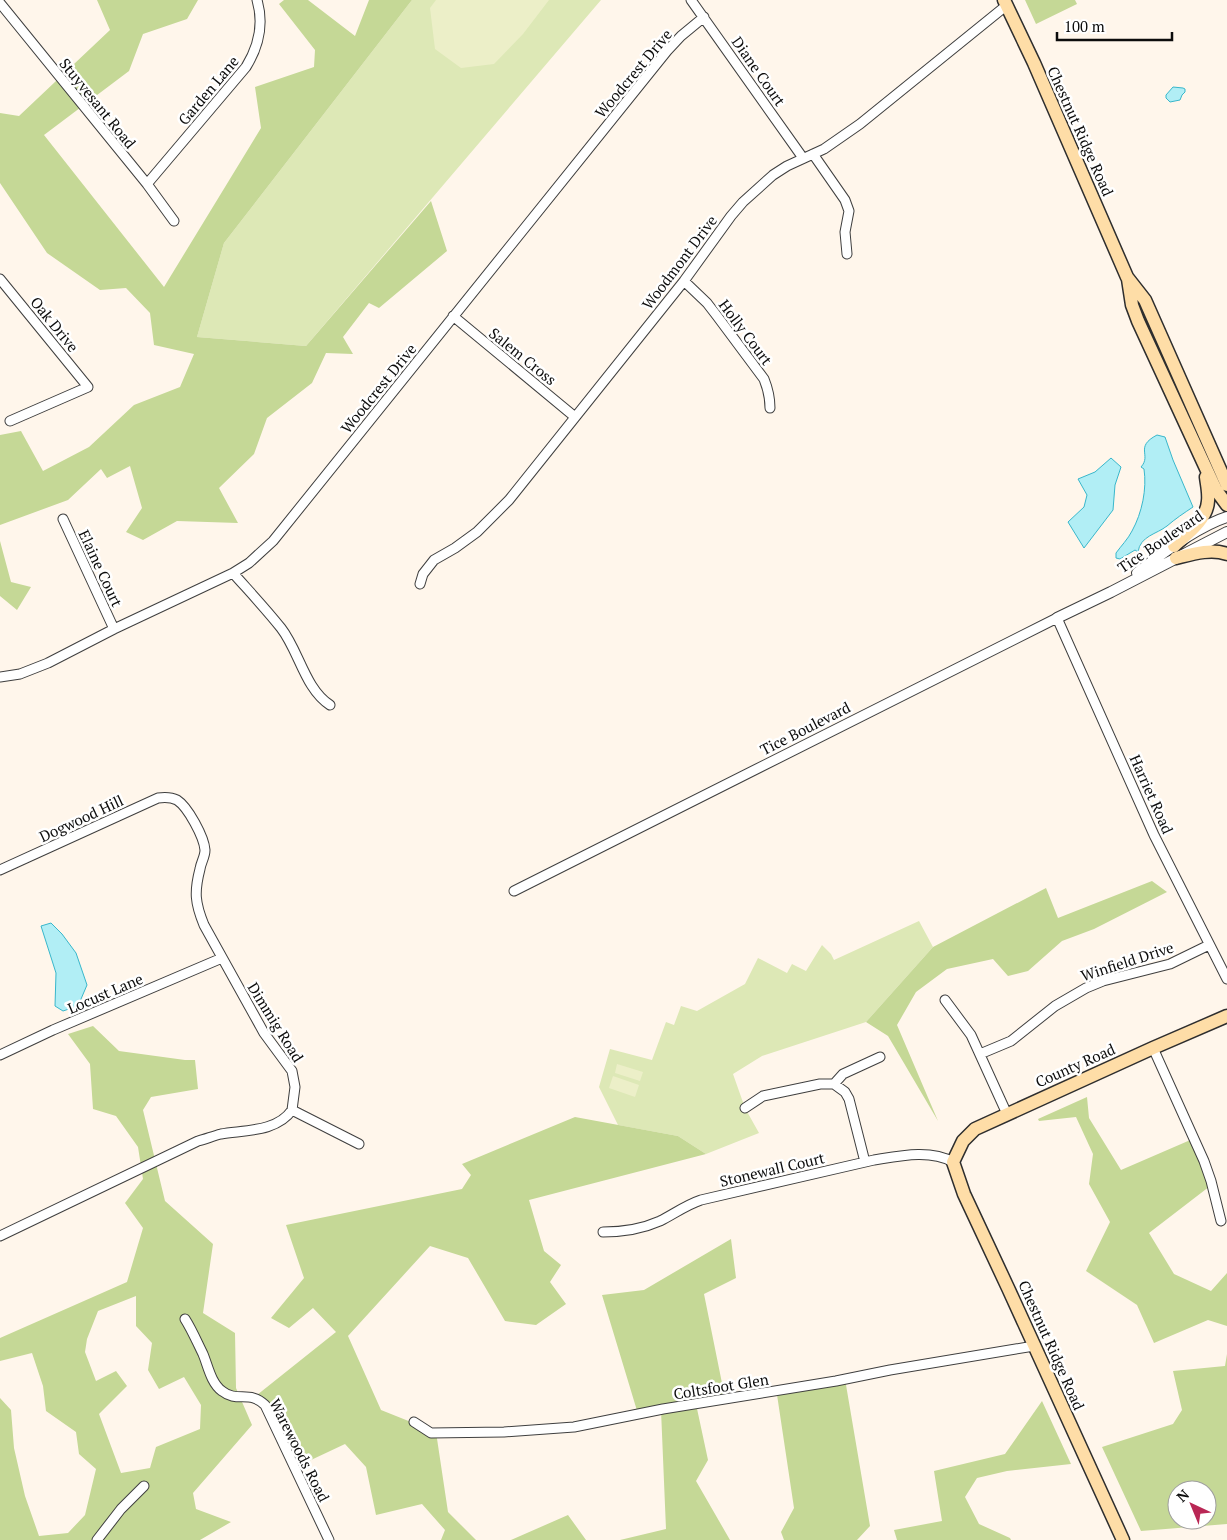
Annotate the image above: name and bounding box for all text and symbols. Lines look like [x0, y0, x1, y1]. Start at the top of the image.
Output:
scale bar [1057, 10, 1172, 42]
text: 100 m [1064, 16, 1105, 36]
street label: Woodcrest Drive [590, 25, 676, 121]
street label: Diane Court [728, 32, 790, 110]
street label: Garden Lane [173, 51, 243, 129]
street label: Stuyvesant Road [55, 54, 141, 152]
street label: Chestnut Ridge Road [1043, 63, 1119, 199]
street label: Woodmont Drive [637, 211, 721, 313]
street label: Oak Drive [27, 292, 83, 356]
street label: Holly Court [715, 295, 777, 369]
street label: Salem Cross [485, 323, 561, 389]
street label: Woodcrest Drive [336, 339, 420, 437]
street label: Tice Boulevard [1113, 505, 1207, 577]
street label: Elaine Court [74, 526, 128, 610]
street label: Tice Boulevard [756, 697, 854, 759]
street label: Harriet Road [1126, 751, 1178, 837]
street label: Dogwood Hill [36, 790, 126, 846]
street label: Winfield Drive [1078, 937, 1176, 985]
street label: Locust Lane [64, 968, 146, 1018]
street label: Dimmig Road [244, 978, 308, 1066]
street label: County Road [1032, 1039, 1118, 1091]
street label: Stonewall Court [718, 1147, 827, 1191]
street label: Chestnut Ridge Road [1014, 1277, 1090, 1413]
street label: Coltsfoot Glen [672, 1369, 770, 1403]
street label: Warewoods Road [265, 1395, 335, 1505]
north arrow [1167, 1480, 1217, 1530]
text: N [1172, 1485, 1193, 1506]

